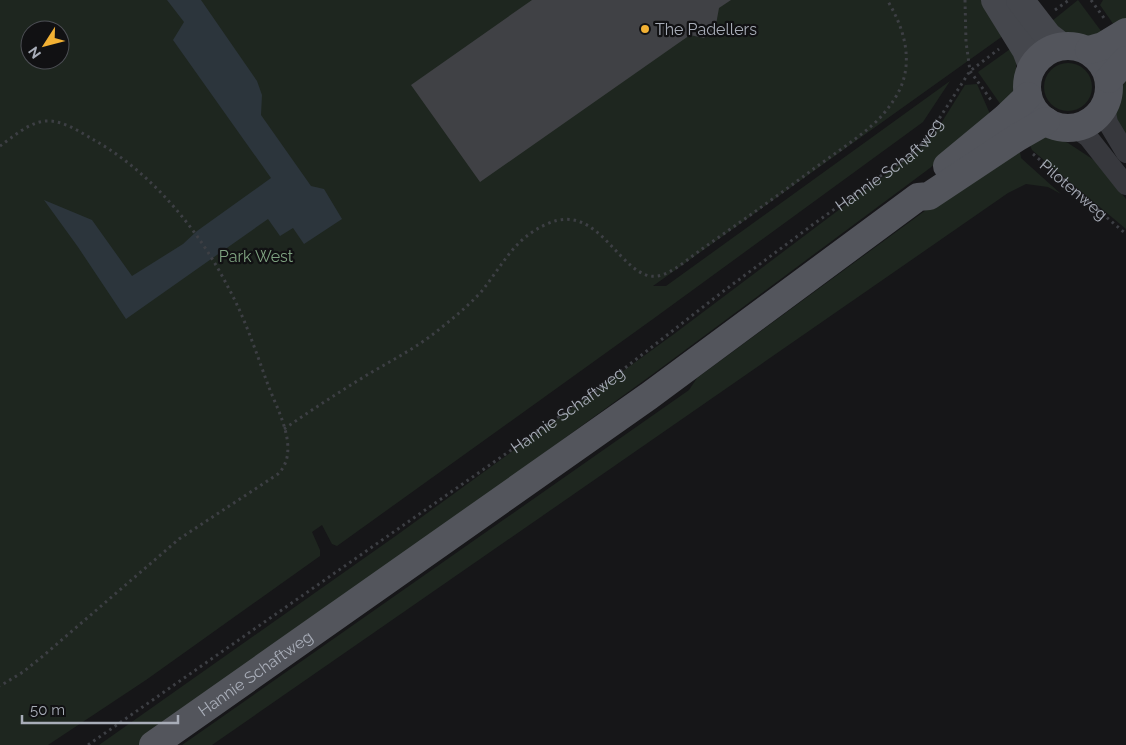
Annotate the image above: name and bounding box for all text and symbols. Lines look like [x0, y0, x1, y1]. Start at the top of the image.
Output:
north arrow [20, 20, 70, 70]
place label: The Padellers [655, 20, 757, 39]
marker: The Padellers [639, 23, 651, 35]
text: N [25, 44, 44, 62]
street label: Hannie Schaftweg [832, 115, 946, 215]
street label: Pilotenweg [1036, 155, 1112, 223]
park label: Park West [219, 247, 294, 266]
street label: Hannie Schaftweg [507, 363, 628, 457]
street label: Hannie Schaftweg [194, 626, 316, 720]
scale bar [22, 692, 179, 724]
text: 50 m [30, 701, 65, 719]

